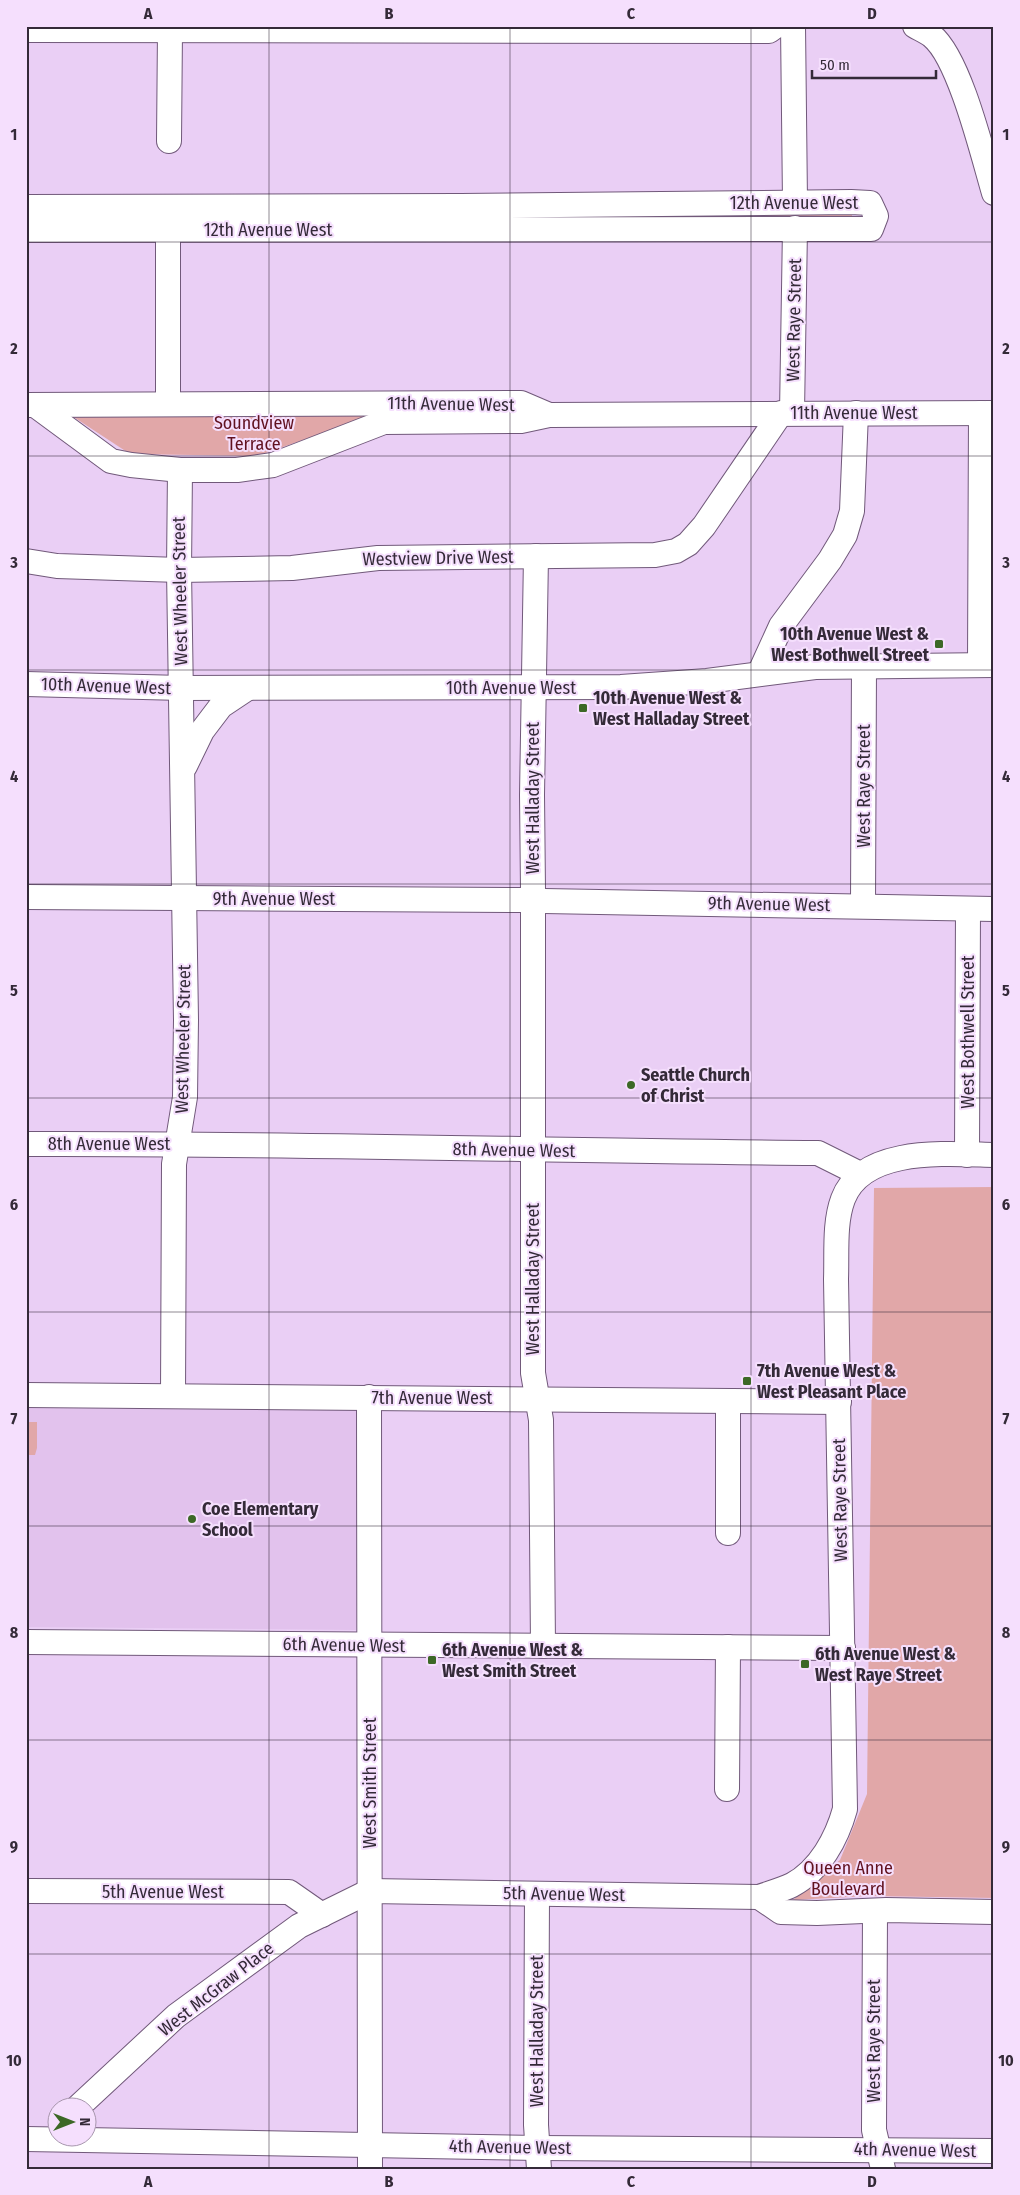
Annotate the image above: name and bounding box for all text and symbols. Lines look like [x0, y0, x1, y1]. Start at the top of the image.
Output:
text: A [143, 4, 153, 23]
text: B [385, 4, 394, 23]
text: C [627, 4, 636, 23]
text: D [867, 4, 877, 23]
scale bar [812, 48, 936, 80]
text: 50 m [820, 56, 850, 74]
text: 1 [11, 125, 17, 144]
text: 1 [1003, 125, 1009, 144]
street label: 12th Avenue West [730, 192, 858, 214]
street label: 12th Avenue West [204, 219, 332, 241]
street label: West Raye Street [782, 258, 806, 382]
text: 2 [9, 339, 18, 358]
text: 2 [1001, 339, 1010, 358]
street label: 11th Avenue West [387, 392, 515, 416]
street label: 11th Avenue West [790, 402, 918, 424]
park label: Soundview Terrace [214, 412, 294, 455]
street label: West Wheeler Street [168, 516, 192, 666]
street label: Westview Drive West [362, 546, 514, 570]
text: 3 [9, 553, 18, 572]
text: 3 [1001, 553, 1010, 572]
place label: 10th Avenue West & West Bothwell Street [771, 623, 930, 666]
marker: 10th Avenue West & West Bothwell Street [933, 638, 945, 650]
street label: 10th Avenue West [41, 673, 171, 699]
street label: 10th Avenue West [446, 677, 576, 699]
place label: 10th Avenue West & West Halladay Street [593, 687, 750, 730]
marker: 10th Avenue West & West Halladay Street [577, 702, 589, 714]
street label: West Halladay Street [522, 722, 544, 874]
street label: West Raye Street [853, 724, 875, 848]
text: 4 [10, 767, 18, 786]
text: 4 [1002, 767, 1010, 786]
street label: 9th Avenue West [213, 888, 335, 910]
street label: 9th Avenue West [708, 892, 831, 916]
street label: West Bothwell Street [957, 955, 979, 1109]
street label: West Wheeler Street [171, 964, 195, 1114]
text: 5 [10, 981, 18, 1000]
text: 5 [1002, 981, 1010, 1000]
place label: Seattle Church of Christ [641, 1064, 750, 1107]
marker: Seattle Church of Christ [625, 1079, 637, 1091]
street label: 8th Avenue West [48, 1133, 170, 1155]
street label: 8th Avenue West [452, 1138, 576, 1162]
text: 6 [10, 1195, 18, 1214]
text: 6 [1002, 1195, 1010, 1214]
street label: West Halladay Street [522, 1203, 544, 1355]
place label: 7th Avenue West & West Pleasant Place [757, 1360, 906, 1403]
marker: 7th Avenue West & West Pleasant Place [741, 1375, 753, 1387]
street label: 7th Avenue West [372, 1387, 493, 1409]
text: 7 [11, 1409, 18, 1428]
text: 7 [1003, 1409, 1010, 1428]
street label: West Raye Street [828, 1438, 852, 1562]
place label: Coe Elementary School [202, 1498, 319, 1541]
marker: Coe Elementary School [186, 1513, 198, 1525]
text: 8 [10, 1623, 19, 1642]
text: 8 [1002, 1623, 1011, 1642]
street label: 6th Avenue West [283, 1633, 406, 1657]
place label: 6th Avenue West & West Smith Street [442, 1639, 584, 1682]
place label: 6th Avenue West & West Raye Street [815, 1643, 957, 1686]
marker: 6th Avenue West & West Smith Street [426, 1654, 438, 1666]
marker: 6th Avenue West & West Raye Street [799, 1658, 811, 1670]
street label: West Smith Street [359, 1717, 381, 1849]
text: 9 [10, 1837, 18, 1856]
text: 9 [1002, 1837, 1010, 1856]
park label: Queen Anne Boulevard [803, 1857, 893, 1900]
street label: 5th Avenue West [102, 1881, 224, 1903]
street label: 5th Avenue West [503, 1882, 625, 1906]
street label: West McGraw Place [154, 1937, 278, 2041]
street label: West Halladay Street [526, 1955, 548, 2107]
street label: West Raye Street [863, 1979, 885, 2103]
text: 10 [6, 2051, 22, 2070]
text: 10 [998, 2051, 1014, 2070]
north arrow [48, 2098, 98, 2148]
text: N [76, 2118, 93, 2126]
street label: 4th Avenue West [449, 2135, 571, 2159]
street label: 4th Avenue West [854, 2138, 976, 2162]
text: A [143, 2172, 153, 2191]
text: B [385, 2172, 394, 2191]
text: C [627, 2172, 636, 2191]
text: D [867, 2172, 877, 2191]

